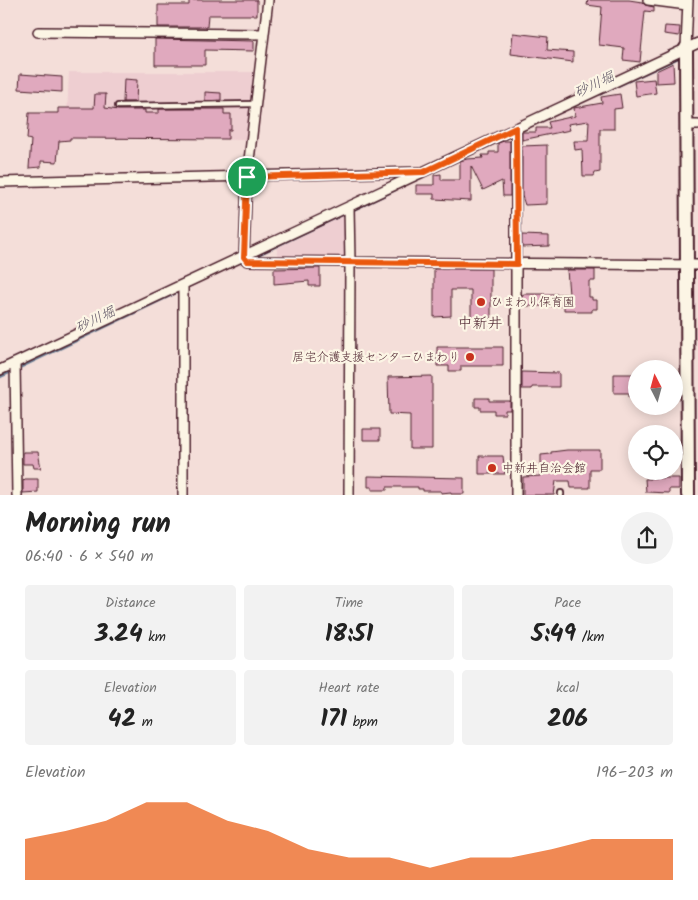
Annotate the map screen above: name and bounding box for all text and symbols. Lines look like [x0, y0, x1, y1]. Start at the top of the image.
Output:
water label: 砂川堀 [571, 66, 619, 104]
pin [226, 156, 268, 198]
icon: arrive [233, 163, 261, 191]
place label: ひまわり保育園 [491, 293, 575, 312]
marker: ひまわり保育園 [475, 296, 487, 308]
water label: 砂川堀 [72, 300, 120, 339]
district label: 中新井 [457, 312, 503, 336]
place label: 居宅介護支援センターひまわり [292, 348, 460, 367]
marker: 居宅介護支援センターひまわり [464, 351, 476, 363]
north arrow [628, 360, 682, 415]
map controls [628, 360, 683, 480]
button: locate [628, 425, 683, 480]
place label: 中新井自治会館 [502, 459, 586, 478]
marker: 中新井自治会館 [486, 462, 498, 474]
text: Morning run [25, 502, 171, 547]
button: share [621, 512, 673, 564]
text: 06:40 · 6 × 540 m [25, 544, 153, 569]
text: Distance [105, 592, 155, 614]
text: Time [335, 592, 363, 614]
text: Pace [554, 592, 581, 614]
text: 3.24 [95, 614, 143, 654]
text: 18:51 [325, 614, 373, 654]
text: 5:49 [531, 614, 576, 654]
text: km [143, 626, 166, 648]
text: /km [576, 626, 604, 648]
text: Elevation [104, 677, 157, 699]
text: Heart rate [319, 677, 379, 699]
text: kcal [556, 677, 579, 699]
text: 42 [108, 699, 136, 739]
text: 171 [320, 699, 347, 739]
text: 206 [547, 699, 588, 739]
text: m [136, 711, 153, 733]
text: bpm [347, 711, 378, 733]
text: Elevation [25, 760, 86, 785]
text: 196–203 m [596, 760, 673, 785]

